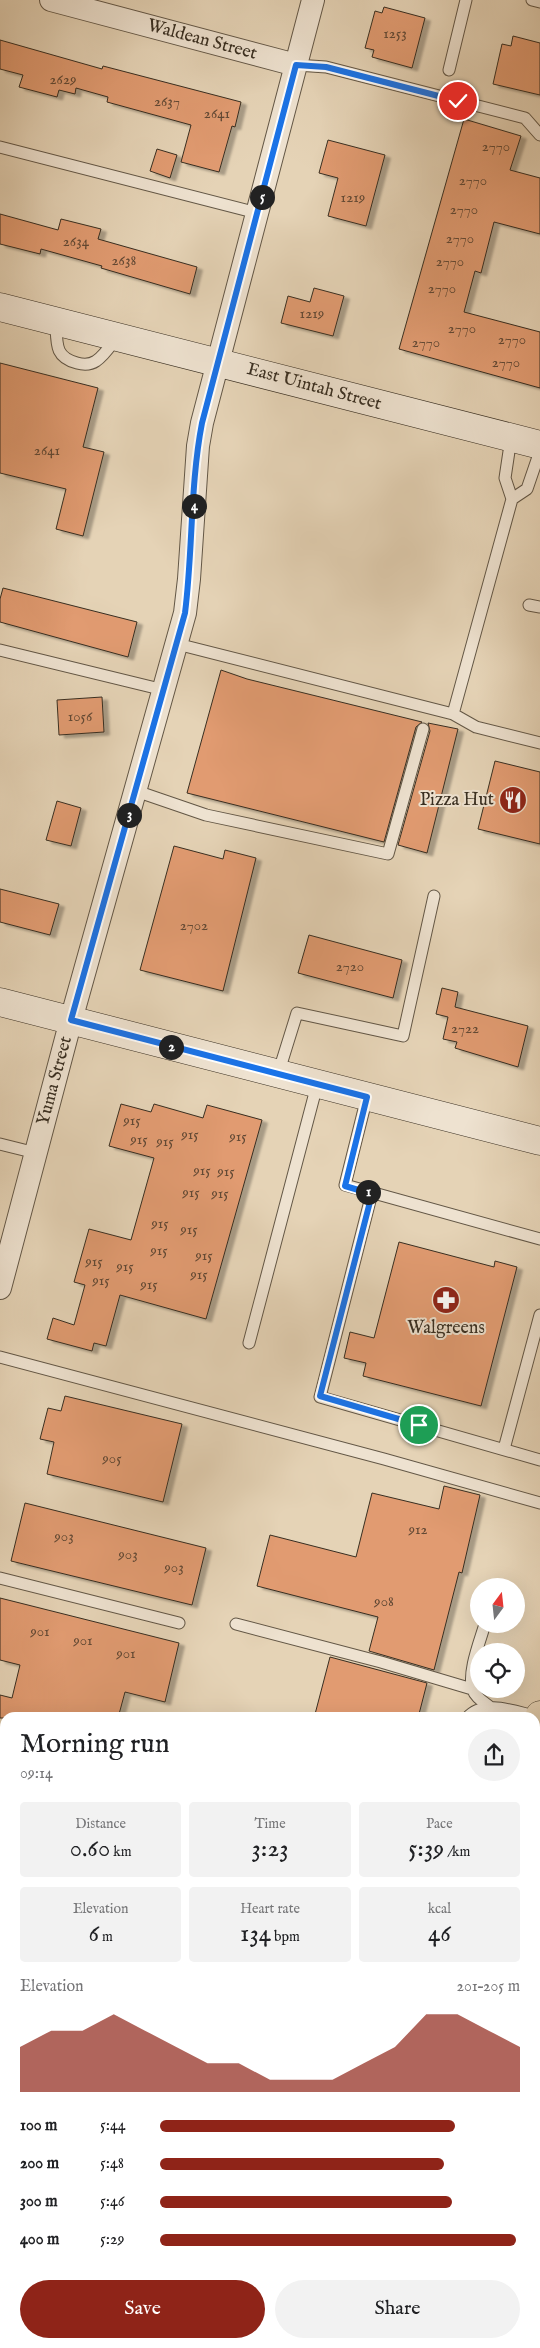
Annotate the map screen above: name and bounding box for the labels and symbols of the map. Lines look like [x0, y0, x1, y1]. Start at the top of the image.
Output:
street label: Waldean Street [145, 14, 259, 66]
house number: 1253 [383, 24, 407, 43]
house number: 2629 [50, 70, 76, 89]
pin [437, 80, 479, 122]
house number: 2637 [154, 92, 180, 111]
house number: 2641 [204, 104, 230, 123]
house number: 2770 [482, 137, 510, 156]
house number: 2770 [459, 171, 487, 190]
pin: 5 [250, 184, 274, 210]
house number: 1219 [341, 188, 365, 207]
house number: 2770 [450, 200, 478, 219]
house number: 2770 [446, 229, 474, 248]
house number: 2634 [63, 232, 90, 251]
house number: 2638 [112, 251, 137, 270]
house number: 2770 [436, 252, 464, 271]
house number: 2770 [428, 279, 456, 298]
house number: 1219 [300, 304, 324, 323]
house number: 2770 [448, 319, 476, 338]
house number: 2770 [498, 330, 526, 349]
house number: 2770 [412, 333, 440, 352]
house number: 2770 [492, 353, 520, 372]
street label: East Uintah Street [244, 358, 384, 416]
house number: 2641 [34, 441, 60, 460]
pin: 4 [182, 494, 206, 518]
house number: 1056 [68, 707, 93, 726]
restaurant icon: Pizza Hut [498, 785, 528, 815]
place label: Pizza Hut [420, 789, 494, 812]
pin: 3 [116, 802, 142, 828]
house number: 2702 [180, 916, 208, 935]
house number: 2720 [336, 957, 364, 976]
house number: 2722 [451, 1019, 479, 1038]
street label: Yuma Street [32, 1034, 78, 1128]
pin: 2 [158, 1034, 184, 1060]
house number: 915 [122, 1111, 141, 1130]
house number: 915 [180, 1125, 199, 1144]
house number: 915 [228, 1127, 247, 1146]
house number: 915 [129, 1130, 148, 1149]
house number: 915 [155, 1132, 174, 1151]
house number: 915 [192, 1161, 211, 1180]
house number: 915 [216, 1162, 235, 1181]
pin: 1 [356, 1180, 380, 1204]
house number: 915 [181, 1183, 200, 1202]
house number: 915 [210, 1184, 229, 1203]
house number: 915 [150, 1214, 169, 1233]
house number: 915 [179, 1220, 198, 1239]
house number: 915 [149, 1241, 168, 1260]
house number: 915 [194, 1246, 213, 1265]
house number: 915 [84, 1252, 103, 1271]
house number: 915 [115, 1257, 134, 1276]
house number: 915 [189, 1265, 208, 1284]
house number: 915 [91, 1271, 110, 1290]
house number: 915 [139, 1275, 158, 1294]
pharmacy icon: Walgreens [431, 1285, 461, 1315]
place label: Walgreens [407, 1317, 485, 1340]
pin [398, 1404, 440, 1446]
house number: 905 [101, 1449, 122, 1468]
house number: 912 [407, 1520, 428, 1539]
house number: 903 [53, 1527, 74, 1546]
house number: 903 [117, 1545, 138, 1564]
house number: 903 [163, 1558, 184, 1577]
north arrow [470, 1578, 525, 1632]
house number: 908 [373, 1592, 394, 1611]
house number: 901 [29, 1622, 50, 1641]
house number: 901 [72, 1631, 93, 1650]
house number: 901 [115, 1644, 136, 1663]

